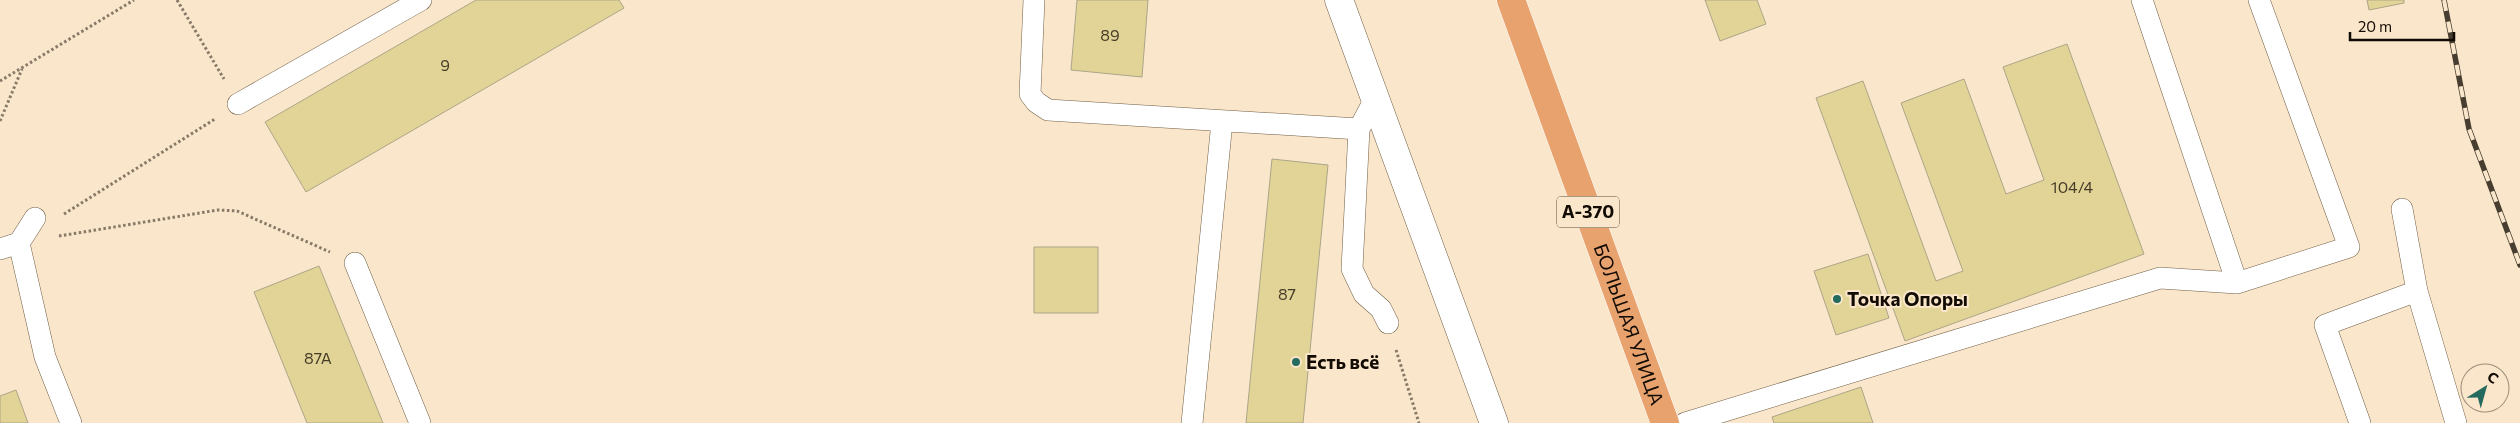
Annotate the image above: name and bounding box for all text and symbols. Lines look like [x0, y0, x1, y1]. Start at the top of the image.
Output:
scale bar [2350, 10, 2454, 42]
text: 20 m [2358, 17, 2392, 35]
house number: 89 [1100, 25, 1120, 44]
house number: 9 [440, 55, 450, 74]
house number: 104/4 [2051, 177, 2094, 196]
road number: А-370 [1557, 196, 1619, 228]
street label: БОЛЬШАЯ УЛИЦА [1590, 240, 1669, 408]
house number: 87 [1278, 284, 1296, 303]
place label: Точка Опоры [1847, 287, 1968, 310]
marker: Точка Опоры [1831, 293, 1843, 305]
house number: 87А [304, 348, 332, 367]
place label: Есть всё [1306, 350, 1379, 373]
marker: Есть всё [1290, 356, 1302, 368]
north arrow [2460, 363, 2510, 413]
text: С [2484, 368, 2502, 387]

